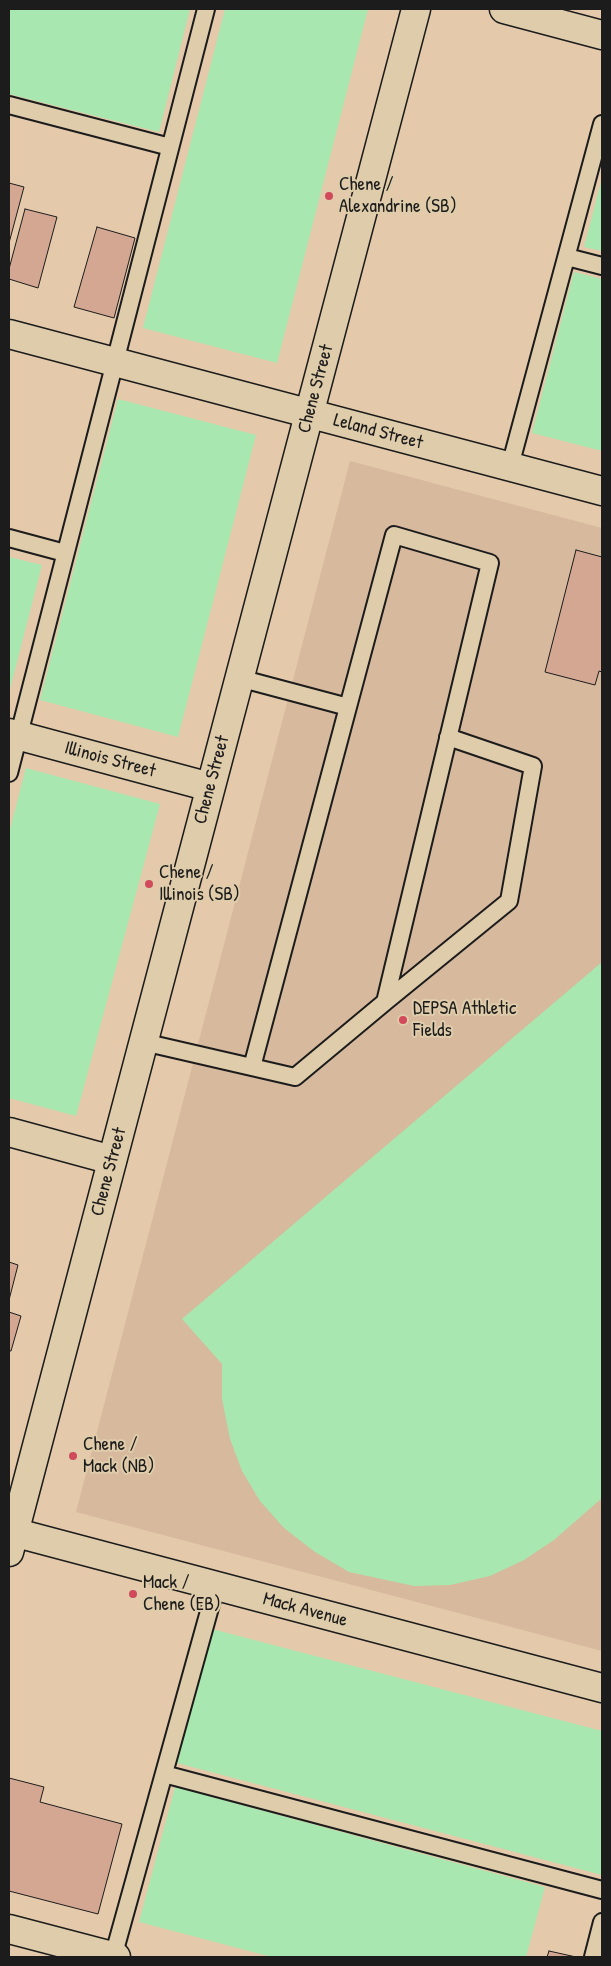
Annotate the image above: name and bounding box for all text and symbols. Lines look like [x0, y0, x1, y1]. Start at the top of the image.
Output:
place label: Chene / Alexandrine (SB) [339, 174, 457, 218]
marker: Chene / Alexandrine (SB) [323, 190, 335, 202]
street label: Chene Street [293, 342, 339, 436]
street label: Leland Street [331, 409, 425, 455]
street label: Chene Street [189, 733, 235, 827]
street label: Illinois Street [62, 737, 158, 783]
place label: Chene / Illinois (SB) [159, 862, 240, 906]
marker: Chene / Illinois (SB) [143, 878, 155, 890]
place label: DEPSA Athletic Fields [413, 998, 516, 1042]
marker: DEPSA Athletic Fields [397, 1014, 409, 1026]
street label: Chene Street [86, 1125, 132, 1219]
place label: Chene / Mack (NB) [83, 1434, 154, 1478]
marker: Chene / Mack (NB) [67, 1450, 79, 1462]
place label: Mack / Chene (EB) [143, 1572, 221, 1616]
marker: Mack / Chene (EB) [127, 1588, 139, 1600]
street label: Mack Avenue [260, 1588, 350, 1632]

